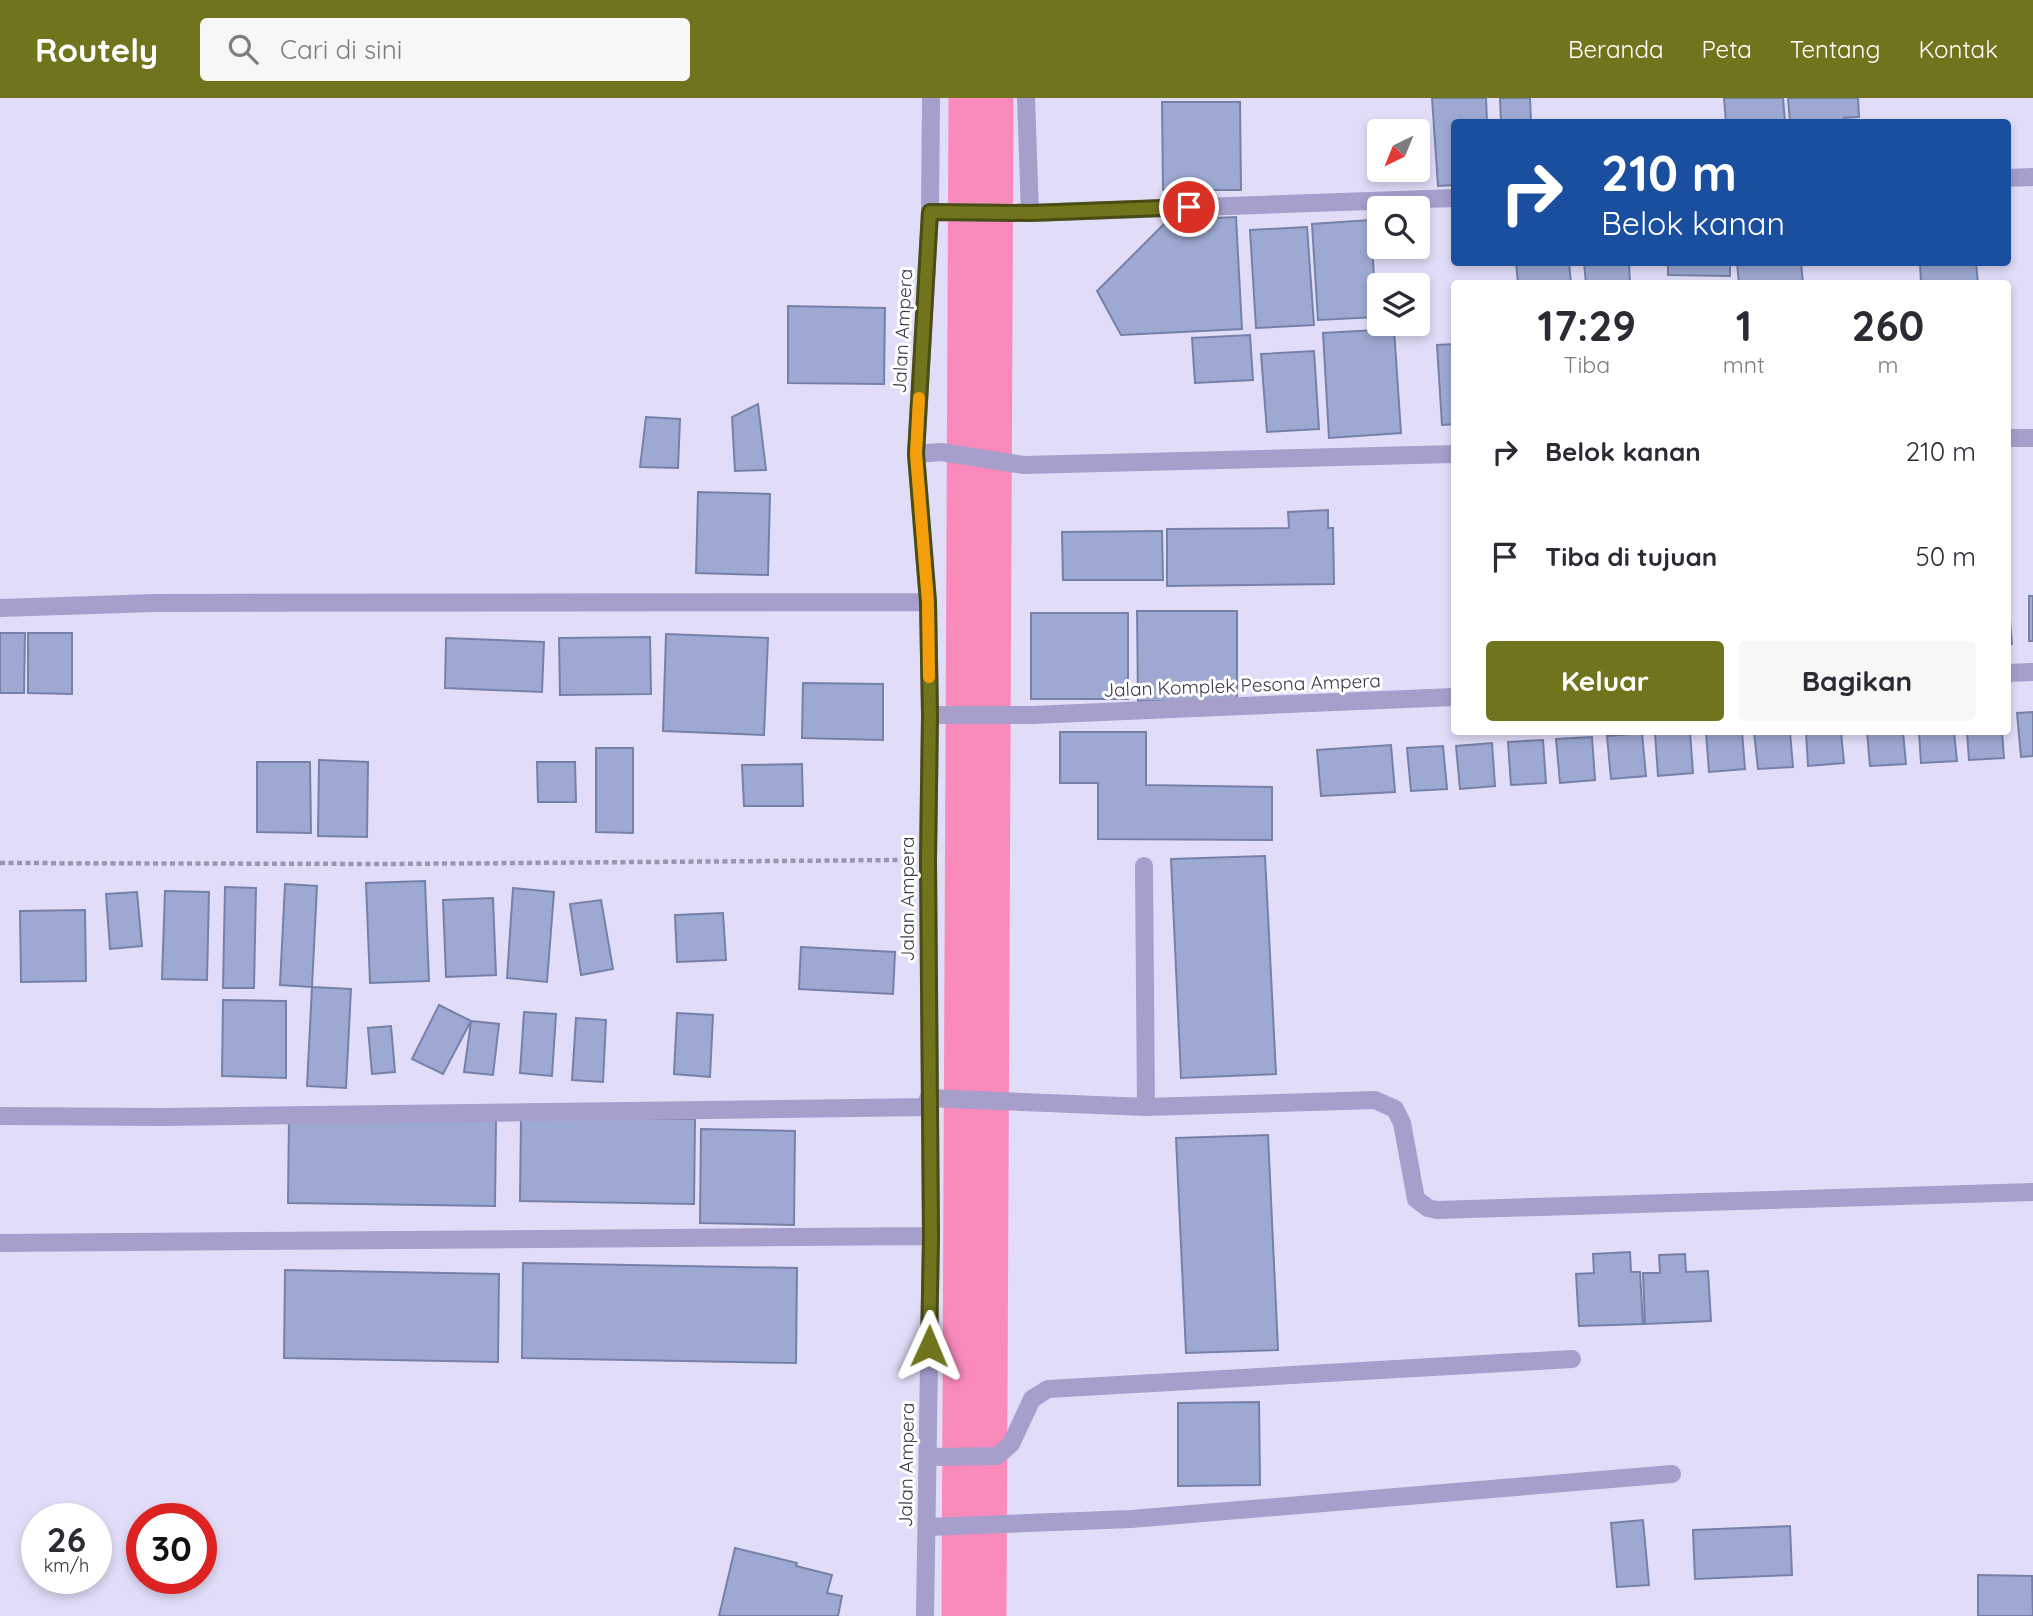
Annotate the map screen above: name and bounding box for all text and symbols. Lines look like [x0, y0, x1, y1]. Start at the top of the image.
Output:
search box [200, 18, 690, 81]
text: Routely [35, 29, 158, 70]
icon: search [224, 30, 262, 68]
text: Cari di sini [280, 33, 402, 66]
text: Beranda [1568, 34, 1664, 64]
text: Peta [1702, 34, 1752, 64]
text: Tentang [1790, 34, 1880, 64]
text: Kontak [1918, 34, 1998, 64]
north arrow [1367, 119, 1430, 182]
map controls [1367, 119, 1430, 336]
text: 210 m [1601, 142, 1737, 203]
icon: right [1486, 147, 1577, 238]
pin [1159, 177, 1219, 237]
icon: arrive [1170, 188, 1208, 226]
button: search [1367, 196, 1430, 259]
text: Belok kanan [1601, 203, 1785, 243]
street label: Jalan Ampera [887, 268, 917, 394]
button: layers [1367, 273, 1430, 336]
text: 17:29 [1538, 299, 1636, 352]
text: 1 [1736, 299, 1752, 352]
text: 260 [1851, 299, 1924, 352]
text: Tiba [1564, 350, 1610, 379]
text: mnt [1723, 350, 1765, 379]
text: m [1877, 350, 1898, 379]
icon: right [1486, 433, 1524, 471]
text: Belok kanan [1545, 435, 1701, 468]
text: 210 m [1906, 435, 1976, 468]
icon: arrive [1486, 538, 1524, 576]
text: Tiba di tujuan [1545, 540, 1717, 573]
text: 50 m [1916, 540, 1976, 573]
button: Keluar [1486, 641, 1724, 721]
button: Bagikan [1738, 641, 1976, 721]
street label: Jalan Komplek Pesona Ampera [1103, 668, 1381, 702]
street label: Jalan Ampera [895, 837, 919, 961]
position arrow [892, 1309, 966, 1383]
street label: Jalan Ampera [893, 1402, 919, 1528]
speed limit sign: 30 [126, 1503, 217, 1594]
text: 26 [47, 1517, 86, 1561]
text: km/h [44, 1554, 89, 1577]

